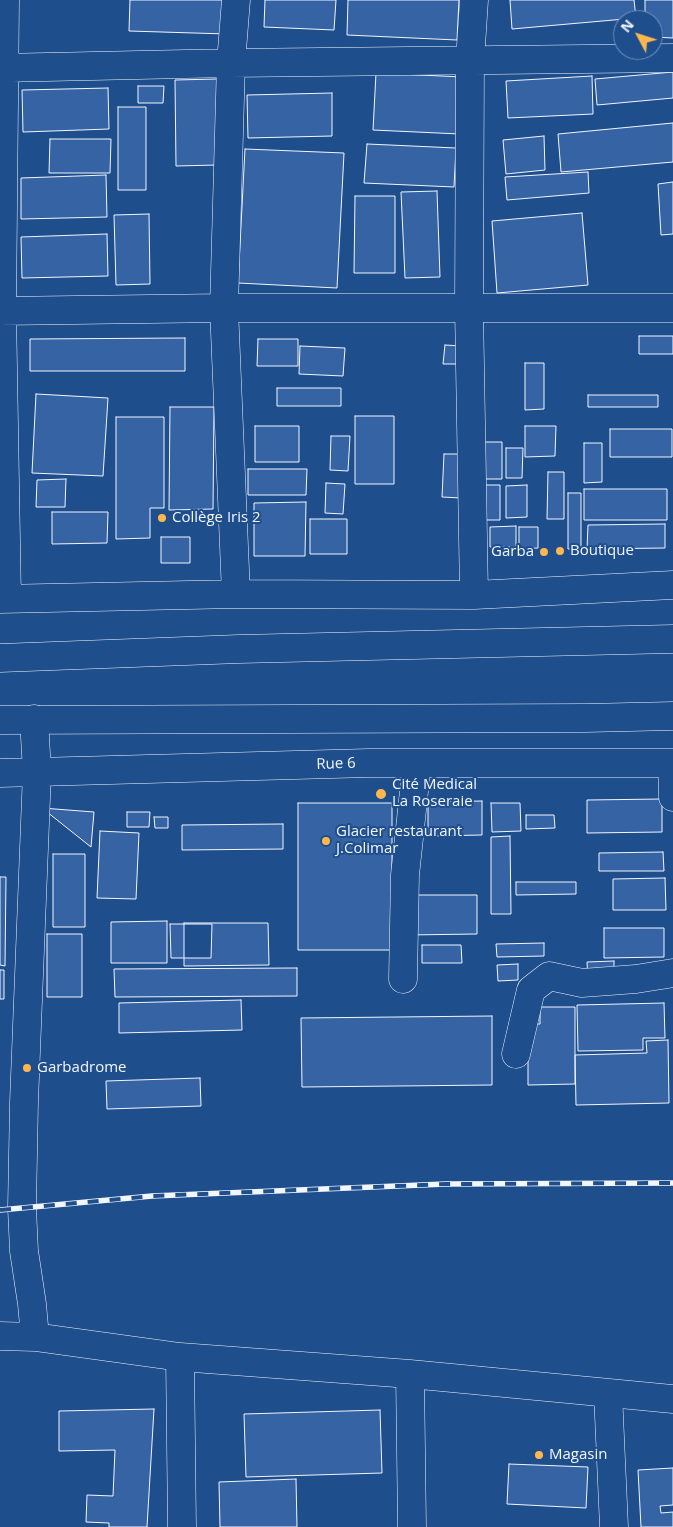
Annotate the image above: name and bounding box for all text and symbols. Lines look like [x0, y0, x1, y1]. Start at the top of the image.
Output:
north arrow [613, 10, 663, 60]
text: N [616, 15, 638, 36]
place label: Collège Iris 2 [172, 509, 261, 527]
marker: Collège Iris 2 [156, 512, 168, 524]
place label: Boutique [570, 542, 634, 560]
place label: Garba [491, 543, 534, 561]
marker: Boutique [554, 545, 566, 557]
marker: Garba [538, 546, 550, 558]
street label: Rue 6 [316, 754, 356, 774]
place label: Cité Medical La Roseraie [392, 776, 477, 811]
marker: Cité Medical La Roseraie [374, 787, 388, 801]
place label: Glacier restaurant J.Colimar [336, 823, 462, 858]
marker: Glacier restaurant J.Colimar [320, 835, 332, 847]
place label: Garbadrome [37, 1059, 127, 1077]
marker: Garbadrome [21, 1062, 33, 1074]
place label: Magasin [549, 1446, 607, 1464]
marker: Magasin [533, 1449, 545, 1461]

